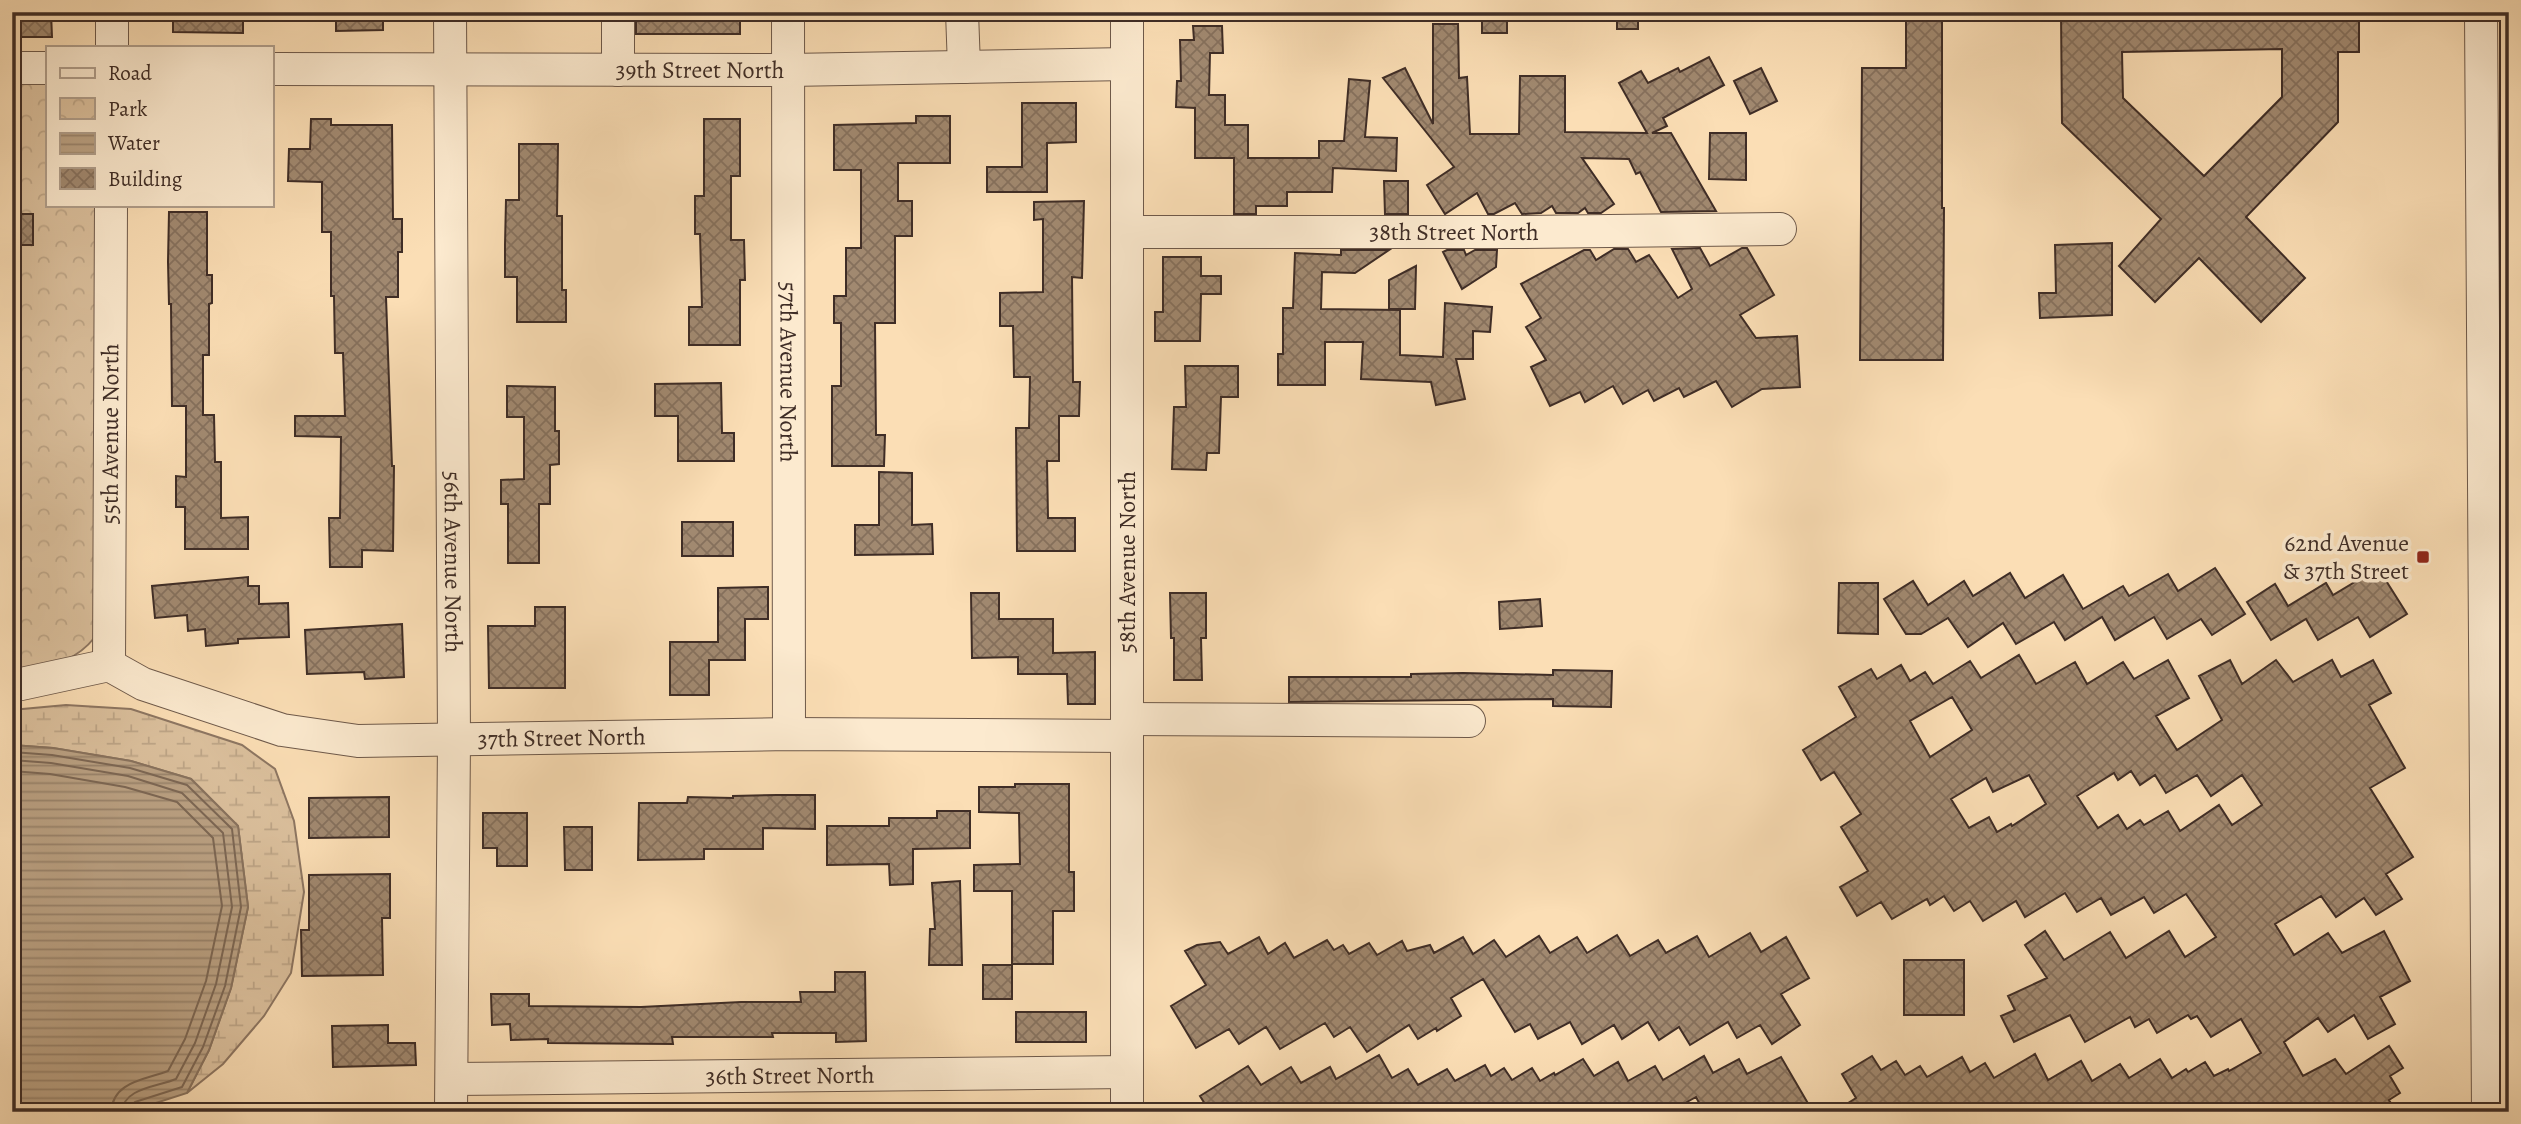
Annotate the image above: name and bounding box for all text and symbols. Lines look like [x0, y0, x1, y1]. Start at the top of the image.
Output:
legend [46, 46, 273, 206]
street label: 39th Street North [615, 54, 785, 86]
text: Road [108, 59, 152, 87]
text: Park [108, 95, 148, 123]
text: Water [107, 129, 160, 157]
text: Building [108, 165, 183, 193]
street label: 38th Street North [1369, 216, 1539, 248]
street label: 57th Avenue North [772, 282, 805, 463]
street label: 55th Avenue North [94, 343, 126, 525]
street label: 56th Avenue North [437, 471, 470, 653]
street label: 58th Avenue North [1111, 471, 1143, 653]
place label: 62nd Avenue & 37th Street [2283, 527, 2409, 587]
marker: 62nd Avenue & 37th Street [2415, 549, 2431, 565]
street label: 37th Street North [477, 720, 646, 755]
street label: 36th Street North [705, 1059, 875, 1092]

